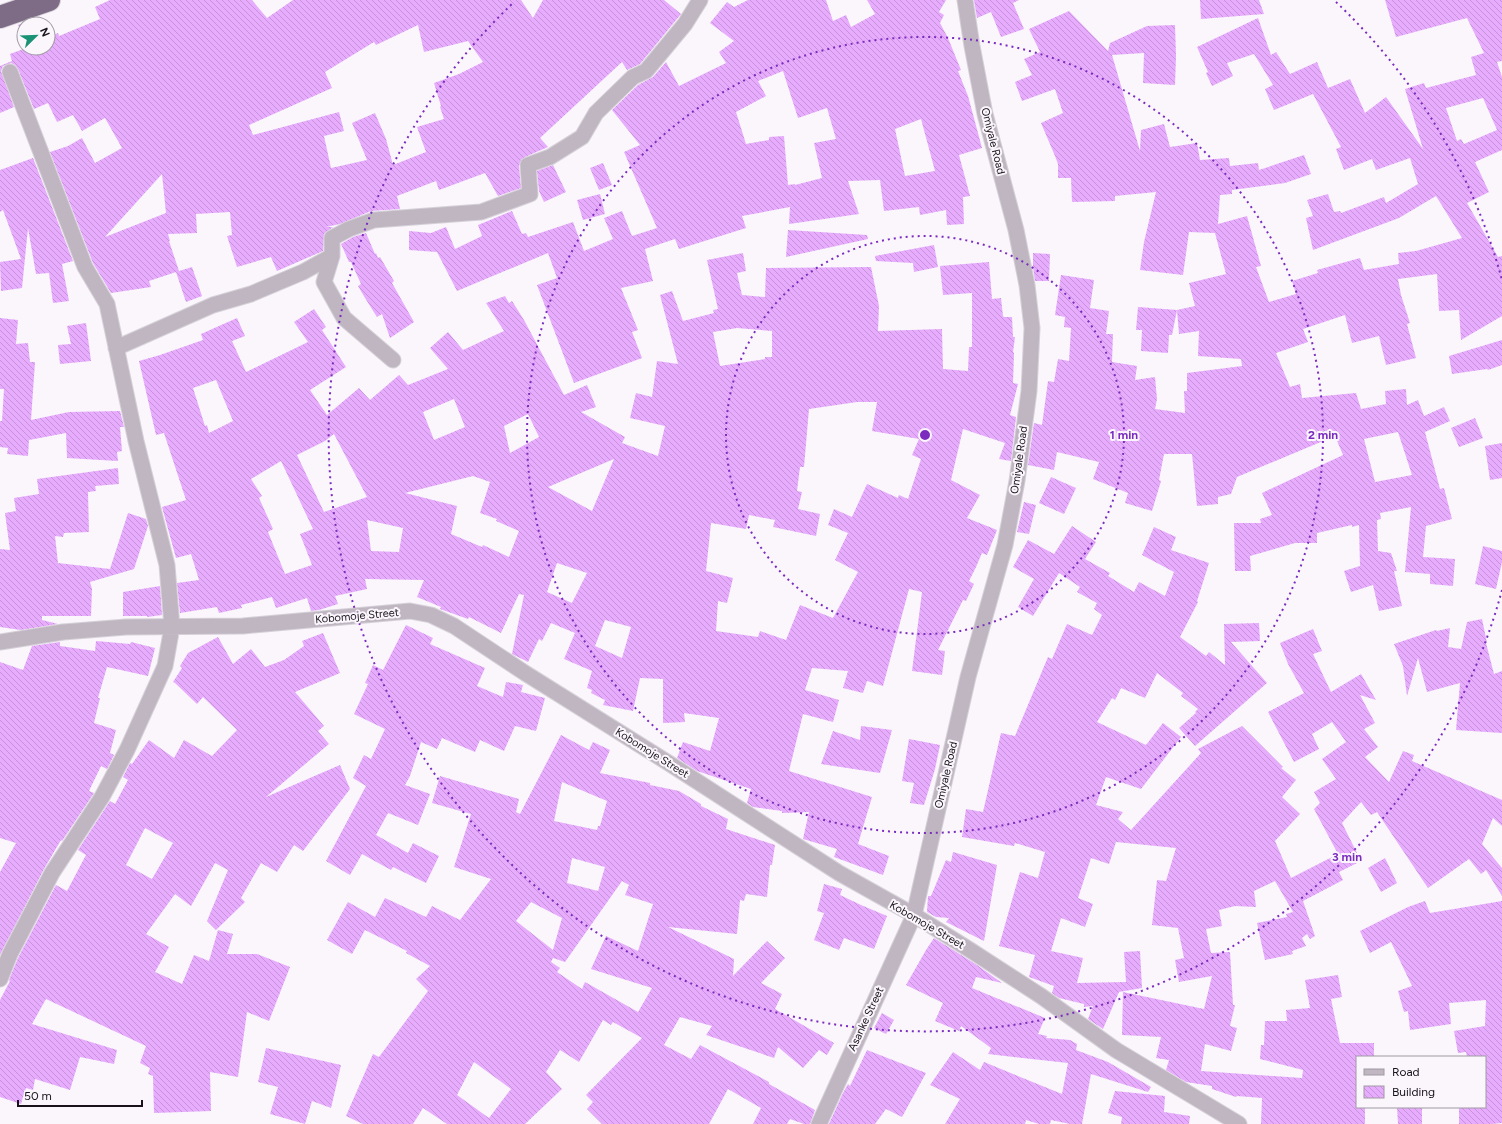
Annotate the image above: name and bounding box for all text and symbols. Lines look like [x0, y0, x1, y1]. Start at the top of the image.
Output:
north arrow [16, 16, 56, 56]
text: N [37, 26, 52, 39]
street label: Omiyale Road [978, 106, 1008, 176]
street label: Omiyale Road [1008, 425, 1030, 495]
centre of rings [918, 428, 932, 442]
text: 1 min [1110, 428, 1138, 442]
text: 2 min [1308, 428, 1338, 442]
street label: Kobomoje Street [315, 606, 399, 626]
street label: Kobomoje Street [613, 725, 691, 781]
street label: Omiyale Road [932, 740, 960, 810]
text: 3 min [1332, 850, 1362, 864]
street label: Kobomoje Street [887, 898, 967, 952]
street label: Asanke Street [846, 985, 886, 1053]
legend [1356, 1056, 1486, 1108]
text: Road [1392, 1065, 1420, 1079]
scale bar [18, 1082, 142, 1108]
text: Building [1392, 1085, 1435, 1099]
text: 50 m [24, 1089, 52, 1103]

